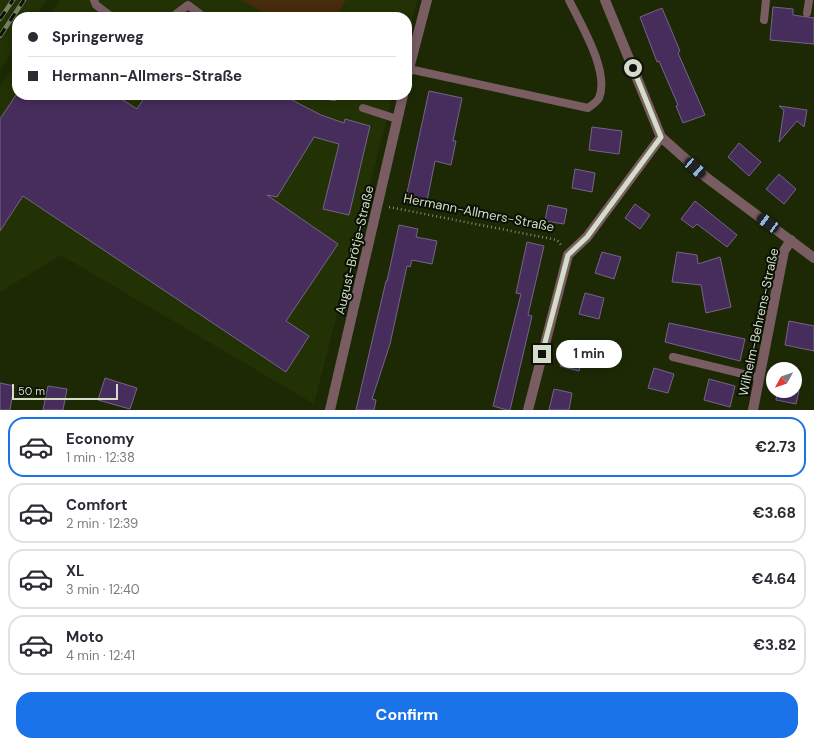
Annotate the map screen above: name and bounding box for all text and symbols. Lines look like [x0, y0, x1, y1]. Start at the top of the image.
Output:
text: Springerweg [52, 27, 144, 47]
route start [624, 59, 642, 77]
text: Hermann-Allmers-Straße [52, 66, 242, 86]
car [682, 156, 708, 180]
street label: August-Brötje-Straße [331, 184, 378, 316]
street label: Hermann-Allmers-Straße [402, 190, 556, 235]
car [755, 211, 781, 235]
street label: Wilhelm-Behrens-Straße [734, 247, 782, 398]
callout: 1 min [556, 340, 622, 368]
route end [533, 345, 551, 363]
text: 1 min [573, 345, 605, 362]
north arrow [766, 362, 802, 398]
map controls [766, 362, 802, 398]
scale bar [12, 382, 118, 401]
text: 50 m [18, 384, 45, 398]
icon: car [18, 429, 54, 465]
text: Economy [66, 429, 134, 449]
text: €2.73 [755, 437, 796, 457]
text: 1 min · 12:38 [66, 449, 135, 466]
icon: car [18, 495, 54, 531]
text: Comfort [66, 495, 127, 515]
text: €3.68 [753, 503, 796, 523]
text: 2 min · 12:39 [66, 515, 138, 532]
icon: car [18, 561, 54, 597]
text: XL [66, 561, 84, 581]
text: €4.64 [752, 569, 796, 589]
text: 3 min · 12:40 [66, 581, 140, 598]
icon: car [18, 627, 54, 663]
text: Moto [66, 627, 104, 647]
text: €3.82 [753, 635, 796, 655]
text: 4 min · 12:41 [66, 647, 135, 664]
button: Confirm [16, 692, 798, 738]

